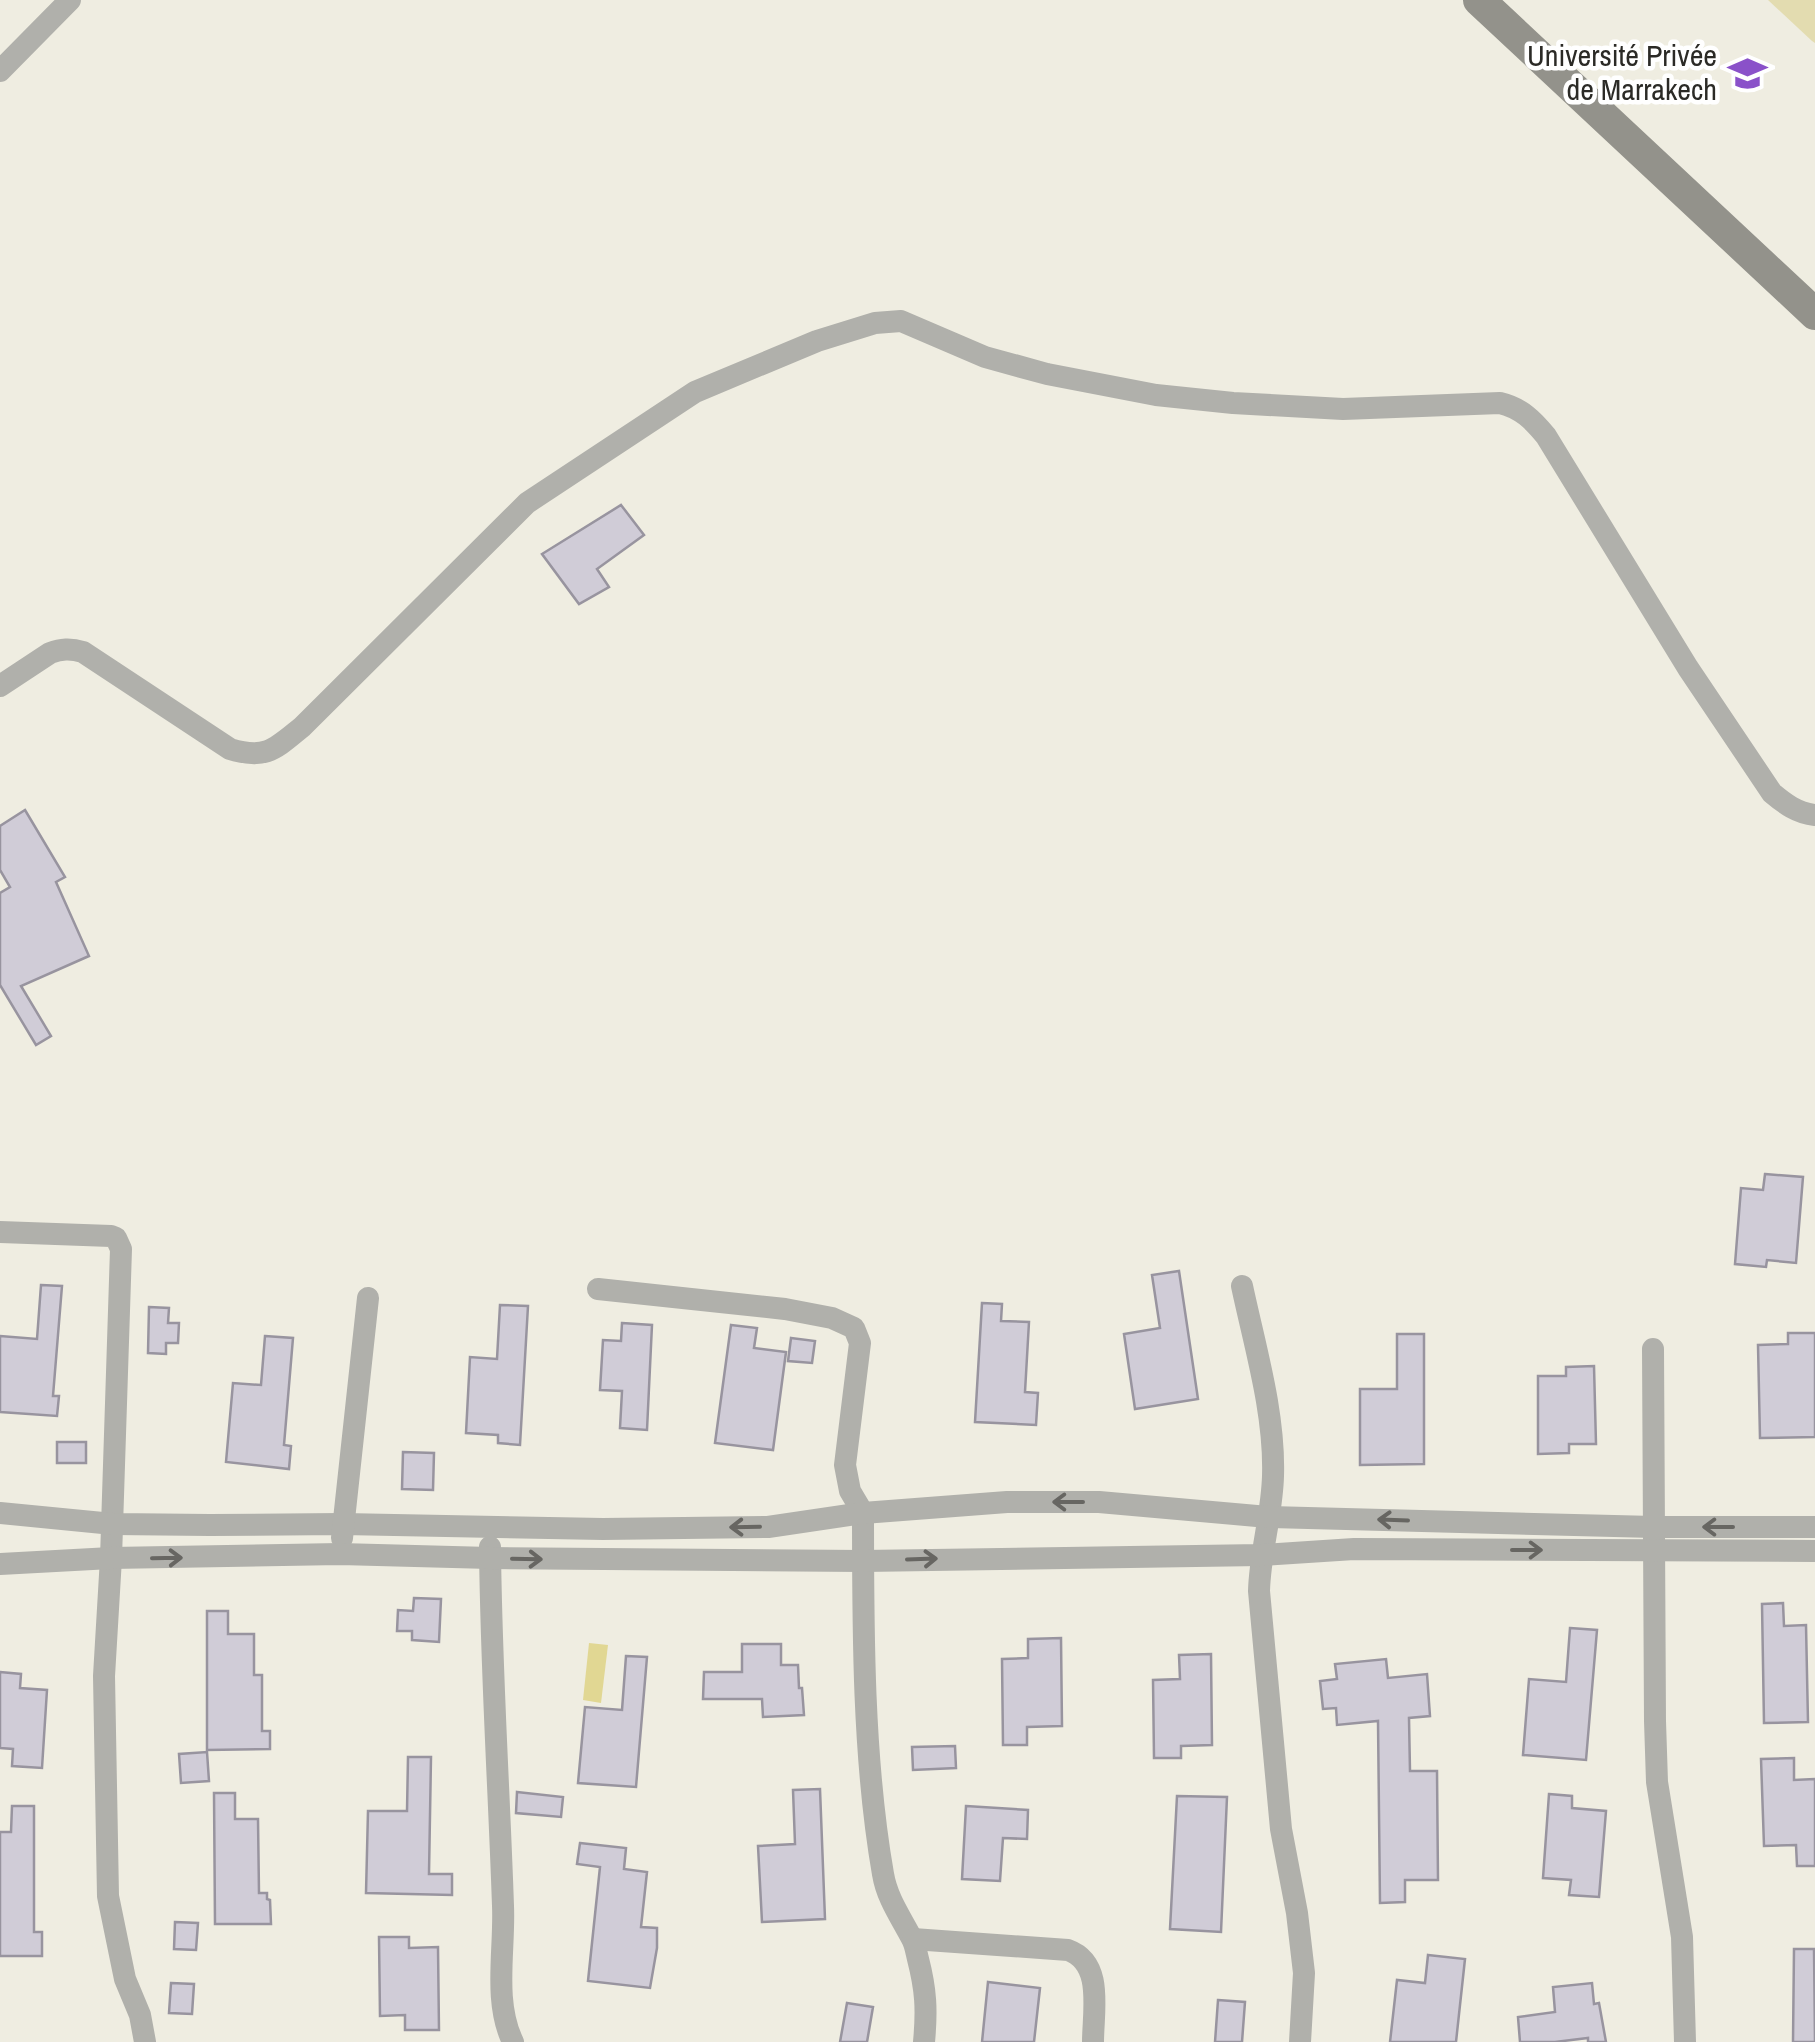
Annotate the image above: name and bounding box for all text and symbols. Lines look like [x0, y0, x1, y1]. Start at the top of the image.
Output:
place label: Université Privée de Marrakech [1527, 35, 1717, 109]
school or university icon: Université Privée de Marrakech [1726, 52, 1768, 94]
one-way arrow [1053, 1492, 1086, 1512]
one-way arrow [1377, 1511, 1409, 1530]
one-way arrow [729, 1518, 762, 1536]
one-way arrow [1702, 1518, 1734, 1536]
one-way arrow [1510, 1540, 1542, 1560]
one-way arrow [151, 1548, 183, 1567]
one-way arrow [511, 1549, 543, 1568]
one-way arrow [906, 1550, 938, 1569]

